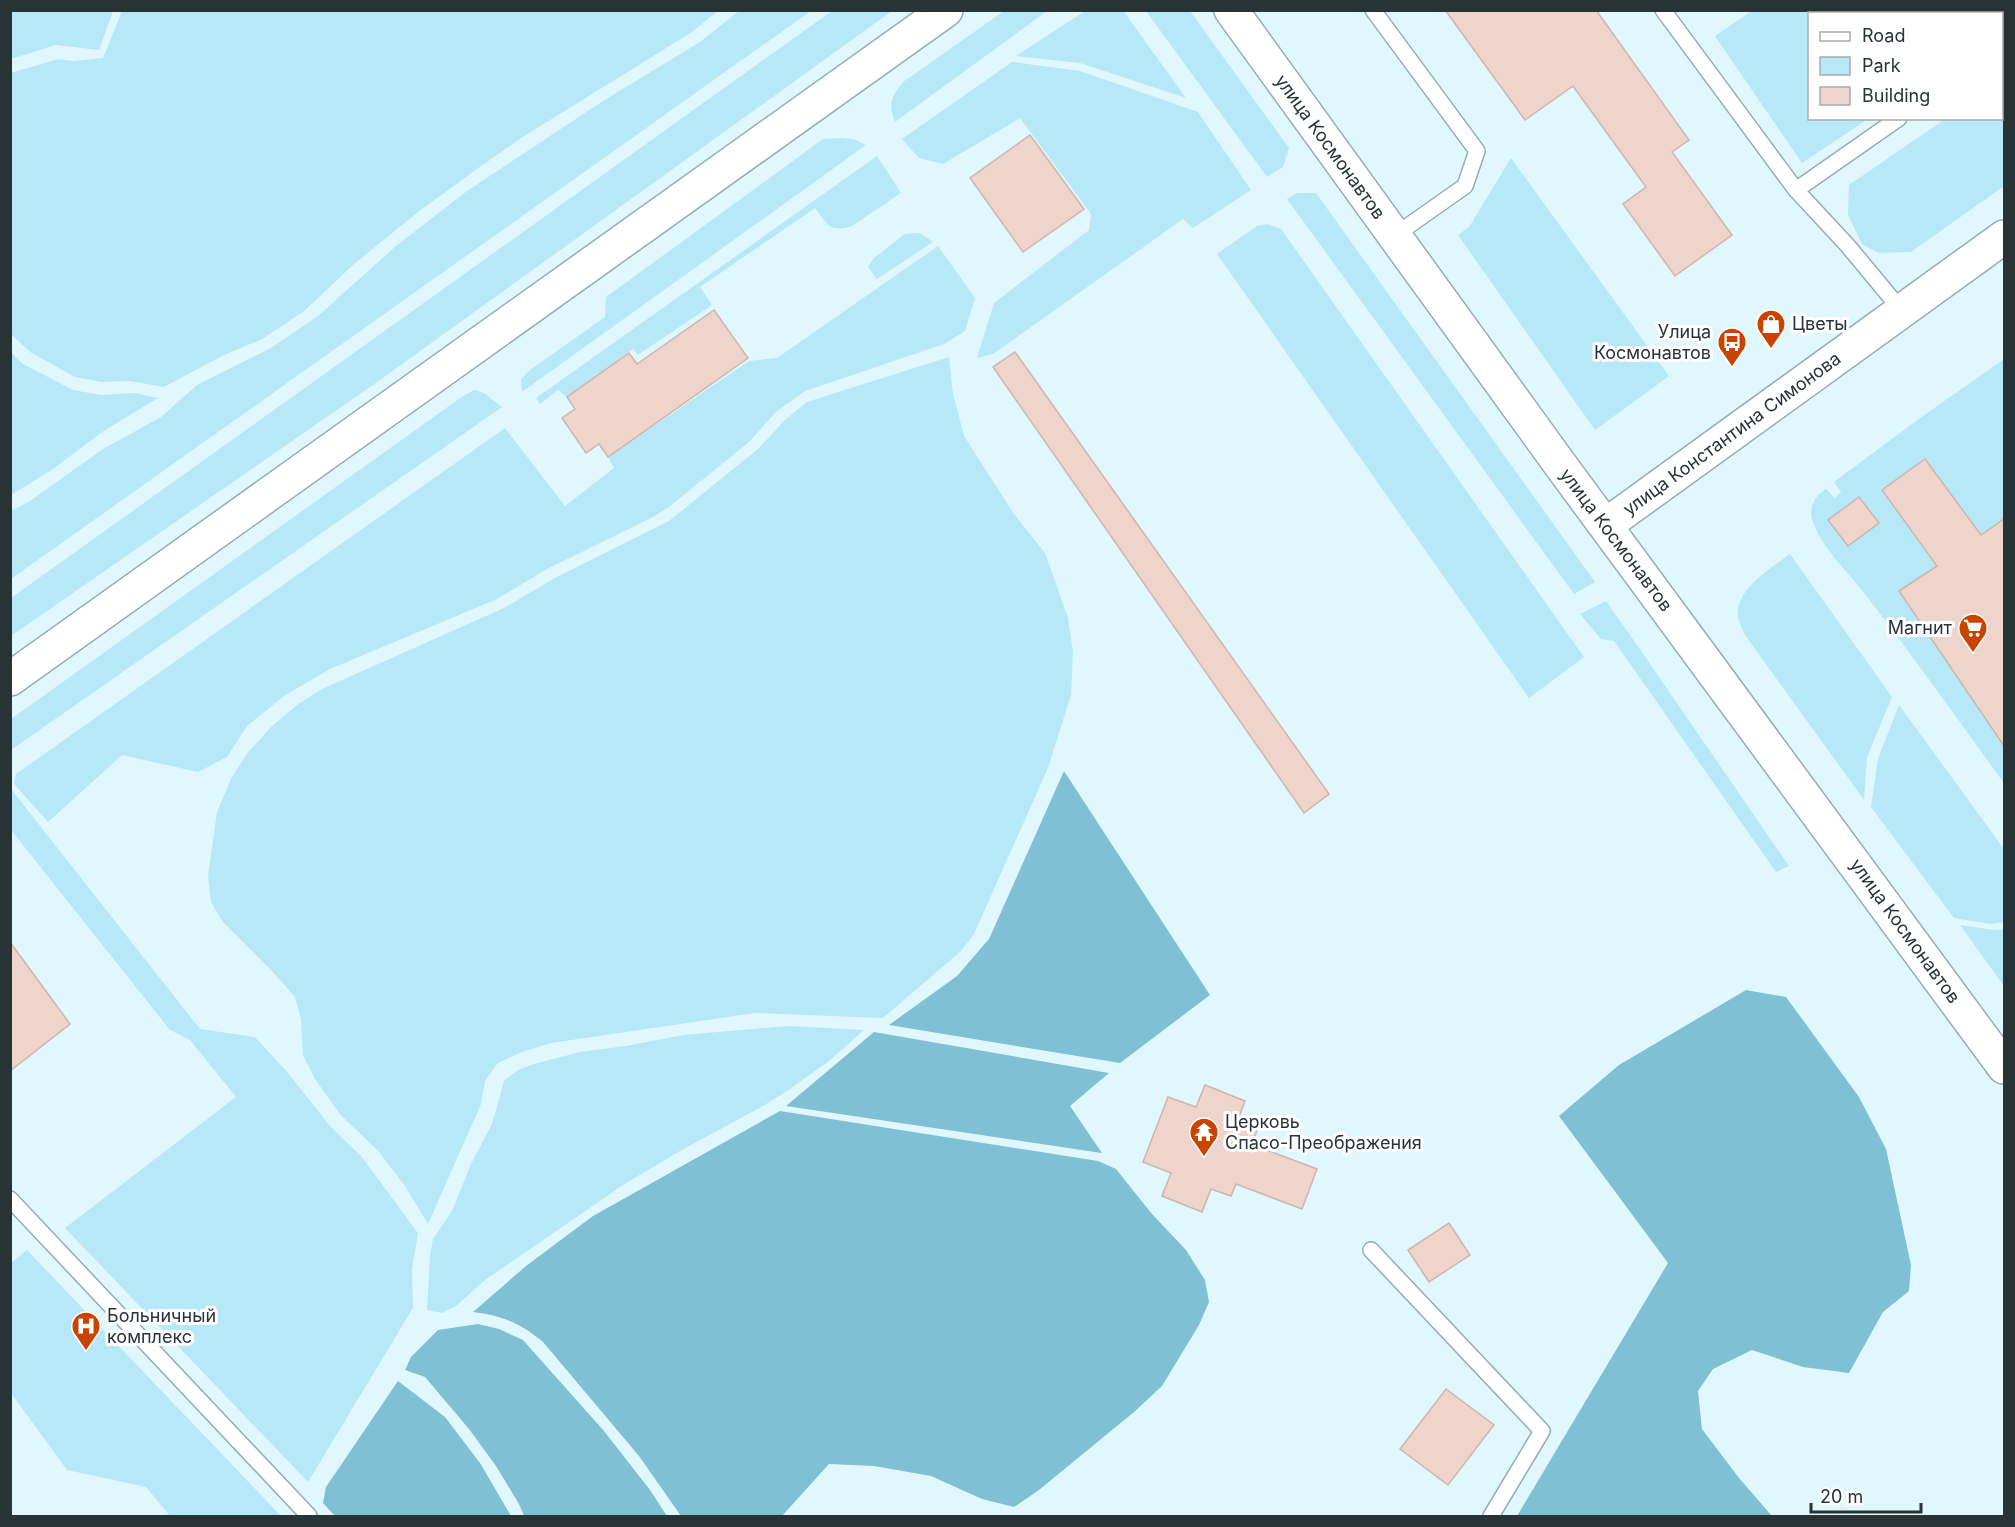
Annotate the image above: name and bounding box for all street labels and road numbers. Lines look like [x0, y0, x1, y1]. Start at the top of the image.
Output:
street label: улица Космонавтов [1271, 70, 1390, 223]
street label: улица Константина Симонова [1619, 348, 1845, 520]
street label: улица Космонавтов [1556, 464, 1677, 615]
street label: улица Космонавтов [1846, 854, 1965, 1007]

